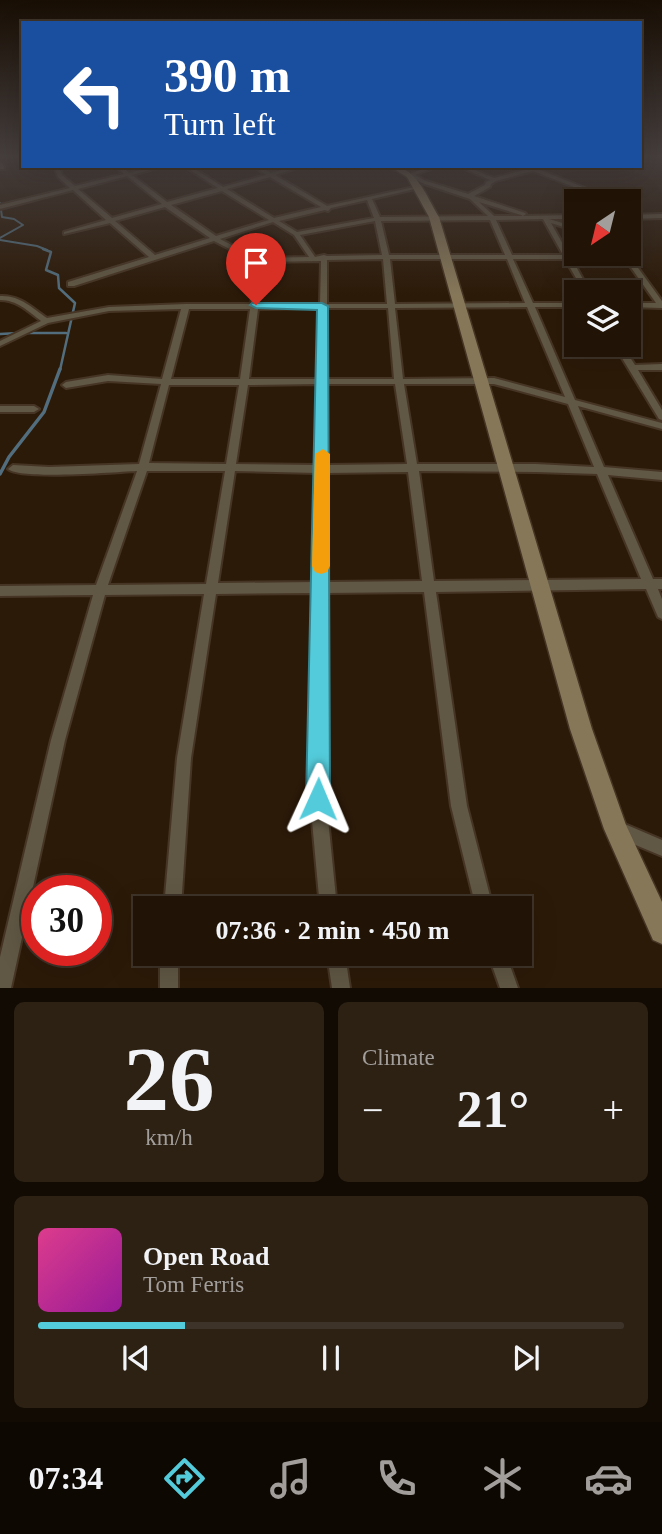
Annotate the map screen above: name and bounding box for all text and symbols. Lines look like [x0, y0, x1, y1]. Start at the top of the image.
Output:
text: 390 m [164, 48, 291, 103]
icon: left [49, 49, 140, 140]
text: Turn left [164, 106, 276, 142]
north arrow [564, 189, 640, 266]
map controls [564, 189, 641, 357]
pin [226, 233, 286, 305]
icon: arrive [237, 244, 275, 282]
button: layers [564, 280, 641, 357]
position arrow [281, 762, 355, 836]
speed limit sign: 30 [21, 875, 112, 966]
text: 07:36 · 2 min · 450 m [216, 916, 450, 945]
text: 26 [124, 1029, 215, 1130]
text: Climate [362, 1045, 435, 1070]
text: 21° [457, 1081, 529, 1138]
text: − [362, 1089, 383, 1131]
text: + [603, 1089, 624, 1131]
text: km/h [145, 1125, 193, 1150]
text: Open Road [143, 1242, 269, 1271]
text: Tom Ferris [143, 1272, 244, 1297]
icon: previous [117, 1339, 155, 1377]
icon: pause [312, 1339, 350, 1377]
icon: next [507, 1339, 545, 1377]
icon: directions [160, 1454, 209, 1503]
icon: music [266, 1454, 315, 1503]
icon: phone [372, 1454, 421, 1503]
icon: climate [478, 1454, 527, 1503]
icon: car [584, 1454, 633, 1503]
text: 07:34 [29, 1460, 103, 1496]

